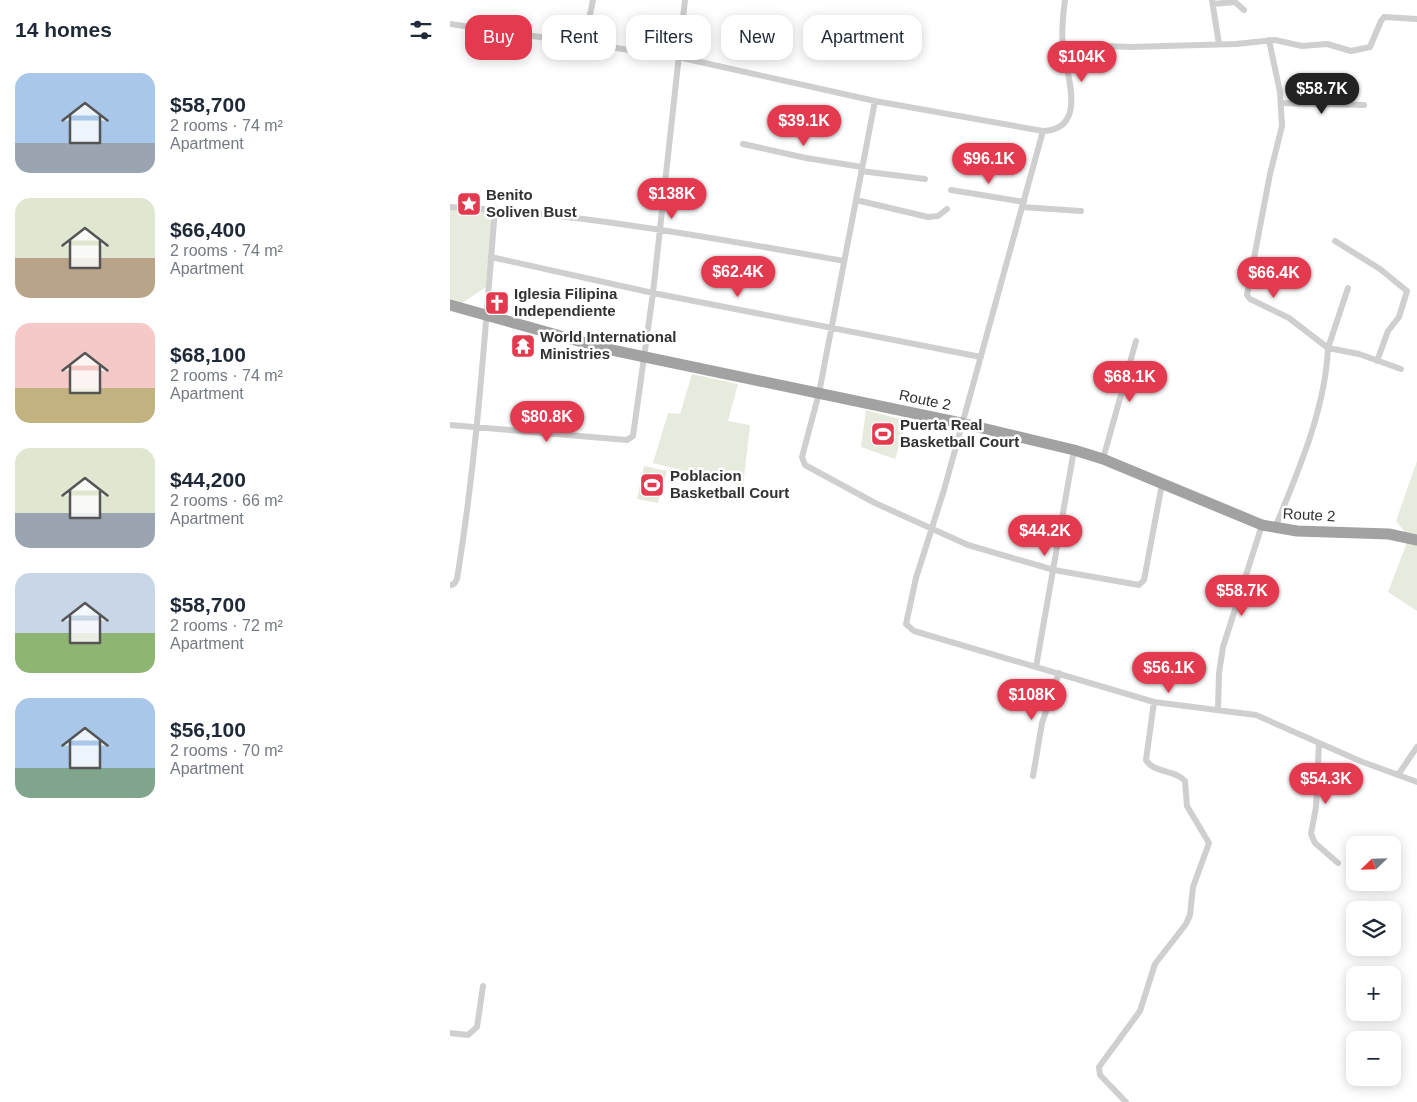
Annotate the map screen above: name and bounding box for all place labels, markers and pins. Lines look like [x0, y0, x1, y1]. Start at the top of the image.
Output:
pin: $104K [1047, 41, 1117, 83]
pin: $58.7K [1281, 72, 1363, 115]
pin: $39.1K [763, 104, 845, 147]
pin: $96.1K [948, 142, 1030, 185]
pin: $138K [637, 178, 707, 220]
place label: Benito Soliven Bust [486, 186, 577, 220]
place icon: Benito Soliven Bust [456, 191, 482, 217]
pin: $62.4K [697, 256, 779, 298]
pin: $66.4K [1233, 256, 1315, 299]
place label: Iglesia Filipina Independiente [514, 285, 618, 319]
church icon: Iglesia Filipina Independiente [484, 290, 510, 316]
place label: World International Ministries [540, 328, 676, 362]
temple icon: World International Ministries [510, 333, 536, 359]
pin: $68.1K [1089, 360, 1171, 403]
pin: $80.8K [506, 400, 588, 443]
place label: Puerta Real Basketball Court [900, 416, 1019, 450]
sports icon: Puerta Real Basketball Court [870, 421, 896, 447]
place label: Poblacion Basketball Court [670, 467, 789, 501]
sports icon: Poblacion Basketball Court [639, 472, 665, 498]
pin: $44.2K [1004, 514, 1086, 557]
pin: $58.7K [1201, 574, 1283, 617]
pin: $56.1K [1128, 652, 1210, 694]
pin: $108K [997, 678, 1067, 721]
pin: $54.3K [1285, 762, 1367, 805]

